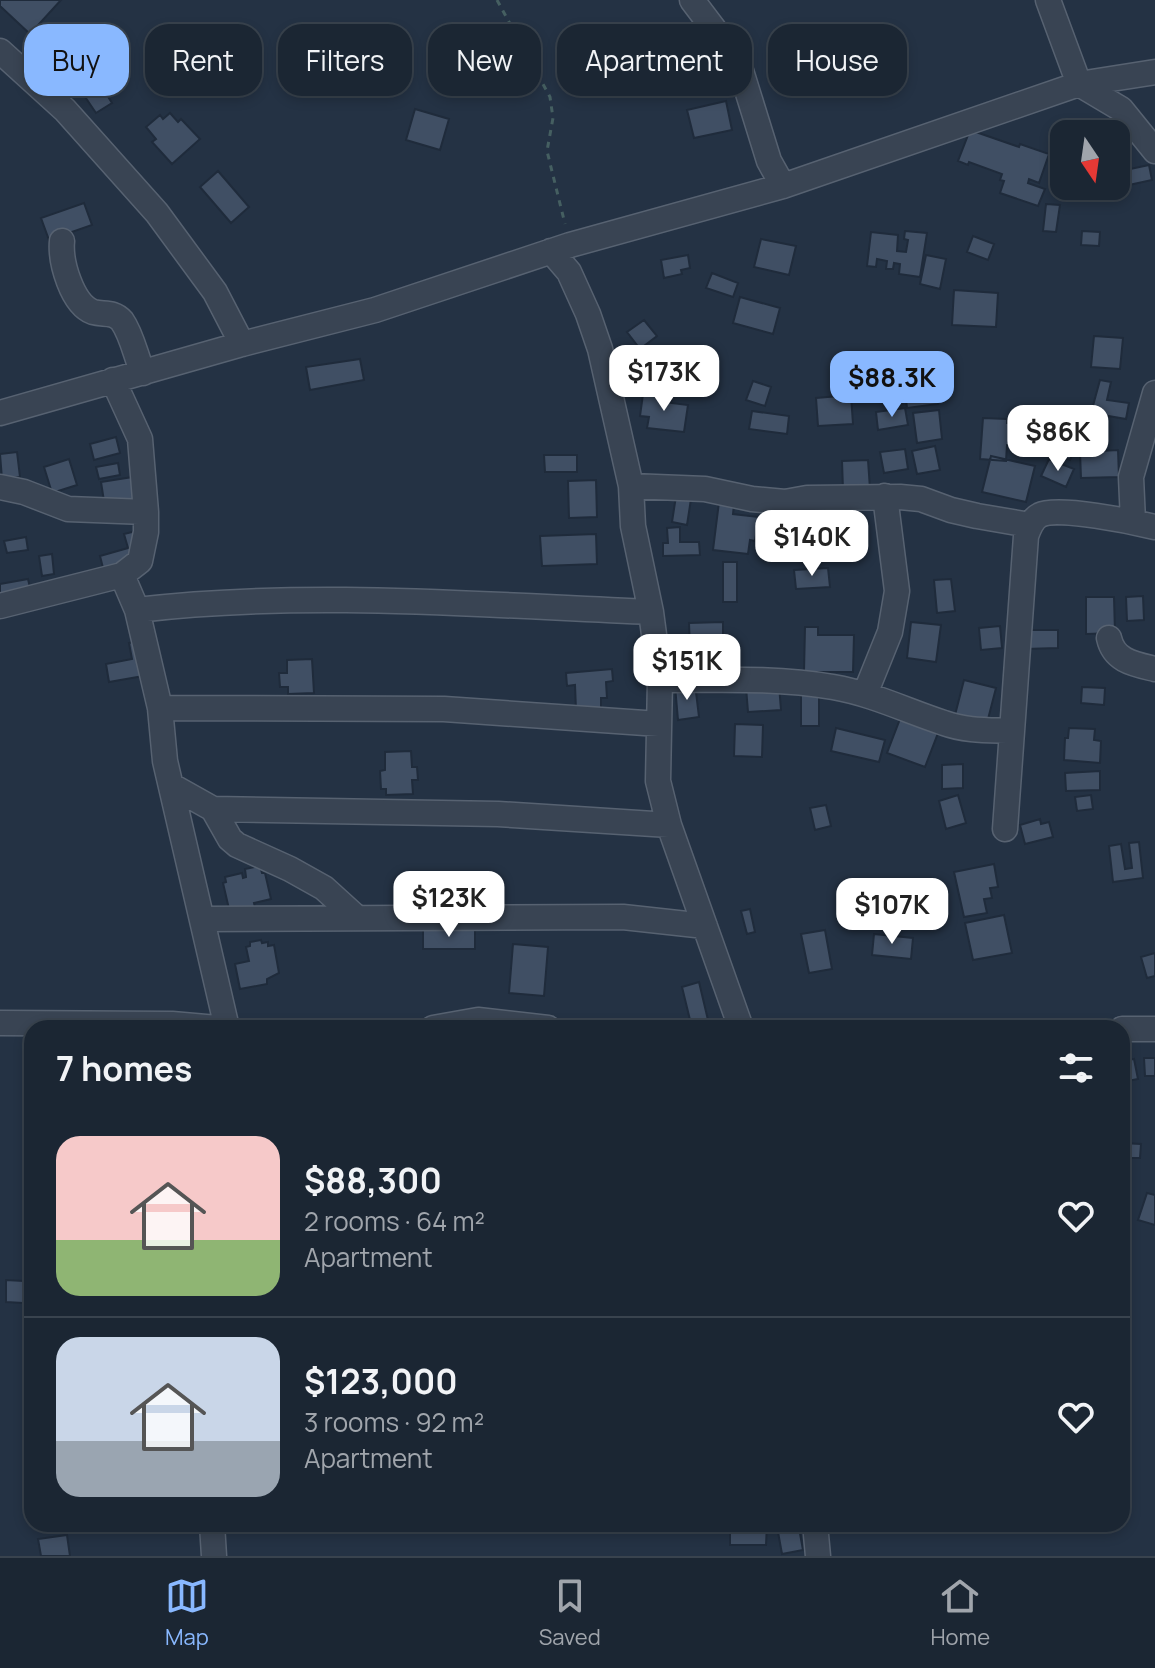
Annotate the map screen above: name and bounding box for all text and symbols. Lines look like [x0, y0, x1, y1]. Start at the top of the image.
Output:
chip: Buy [24, 24, 129, 96]
chip: Rent [145, 24, 262, 96]
chip: Filters [278, 24, 412, 96]
chip: New [428, 24, 541, 96]
chip: Apartment [557, 24, 752, 96]
chip: House [768, 24, 907, 96]
north arrow [1050, 120, 1130, 200]
map controls [1050, 120, 1130, 200]
pin: $173K [608, 345, 720, 413]
pin: $88.3K [827, 351, 957, 419]
text: $173K [627, 353, 701, 389]
text: $88.3K [848, 359, 936, 395]
pin: $86K [1011, 405, 1105, 473]
text: $86K [1025, 413, 1091, 449]
pin: $140K [756, 510, 868, 578]
text: $140K [773, 518, 851, 554]
pin: $151K [631, 634, 743, 702]
text: $151K [651, 642, 723, 678]
pin: $123K [393, 871, 505, 939]
pin: $107K [836, 878, 948, 946]
text: $123K [411, 879, 487, 915]
text: $107K [854, 886, 930, 922]
text: 7 homes [56, 1045, 192, 1091]
icon: filters [1054, 1046, 1098, 1090]
text: $88,300 [304, 1157, 442, 1203]
icon: home [120, 1168, 216, 1264]
icon: heart [1054, 1194, 1098, 1238]
text: 2 rooms · 64 m² [304, 1203, 485, 1239]
text: Apartment [304, 1239, 433, 1275]
text: $123,000 [304, 1358, 458, 1404]
icon: home [120, 1369, 216, 1465]
icon: heart [1054, 1395, 1098, 1439]
text: 3 rooms · 92 m² [304, 1404, 484, 1440]
text: Apartment [304, 1440, 433, 1476]
tab: Map [165, 1574, 209, 1652]
tab: Saved [539, 1574, 601, 1652]
tab: Home [931, 1574, 990, 1652]

